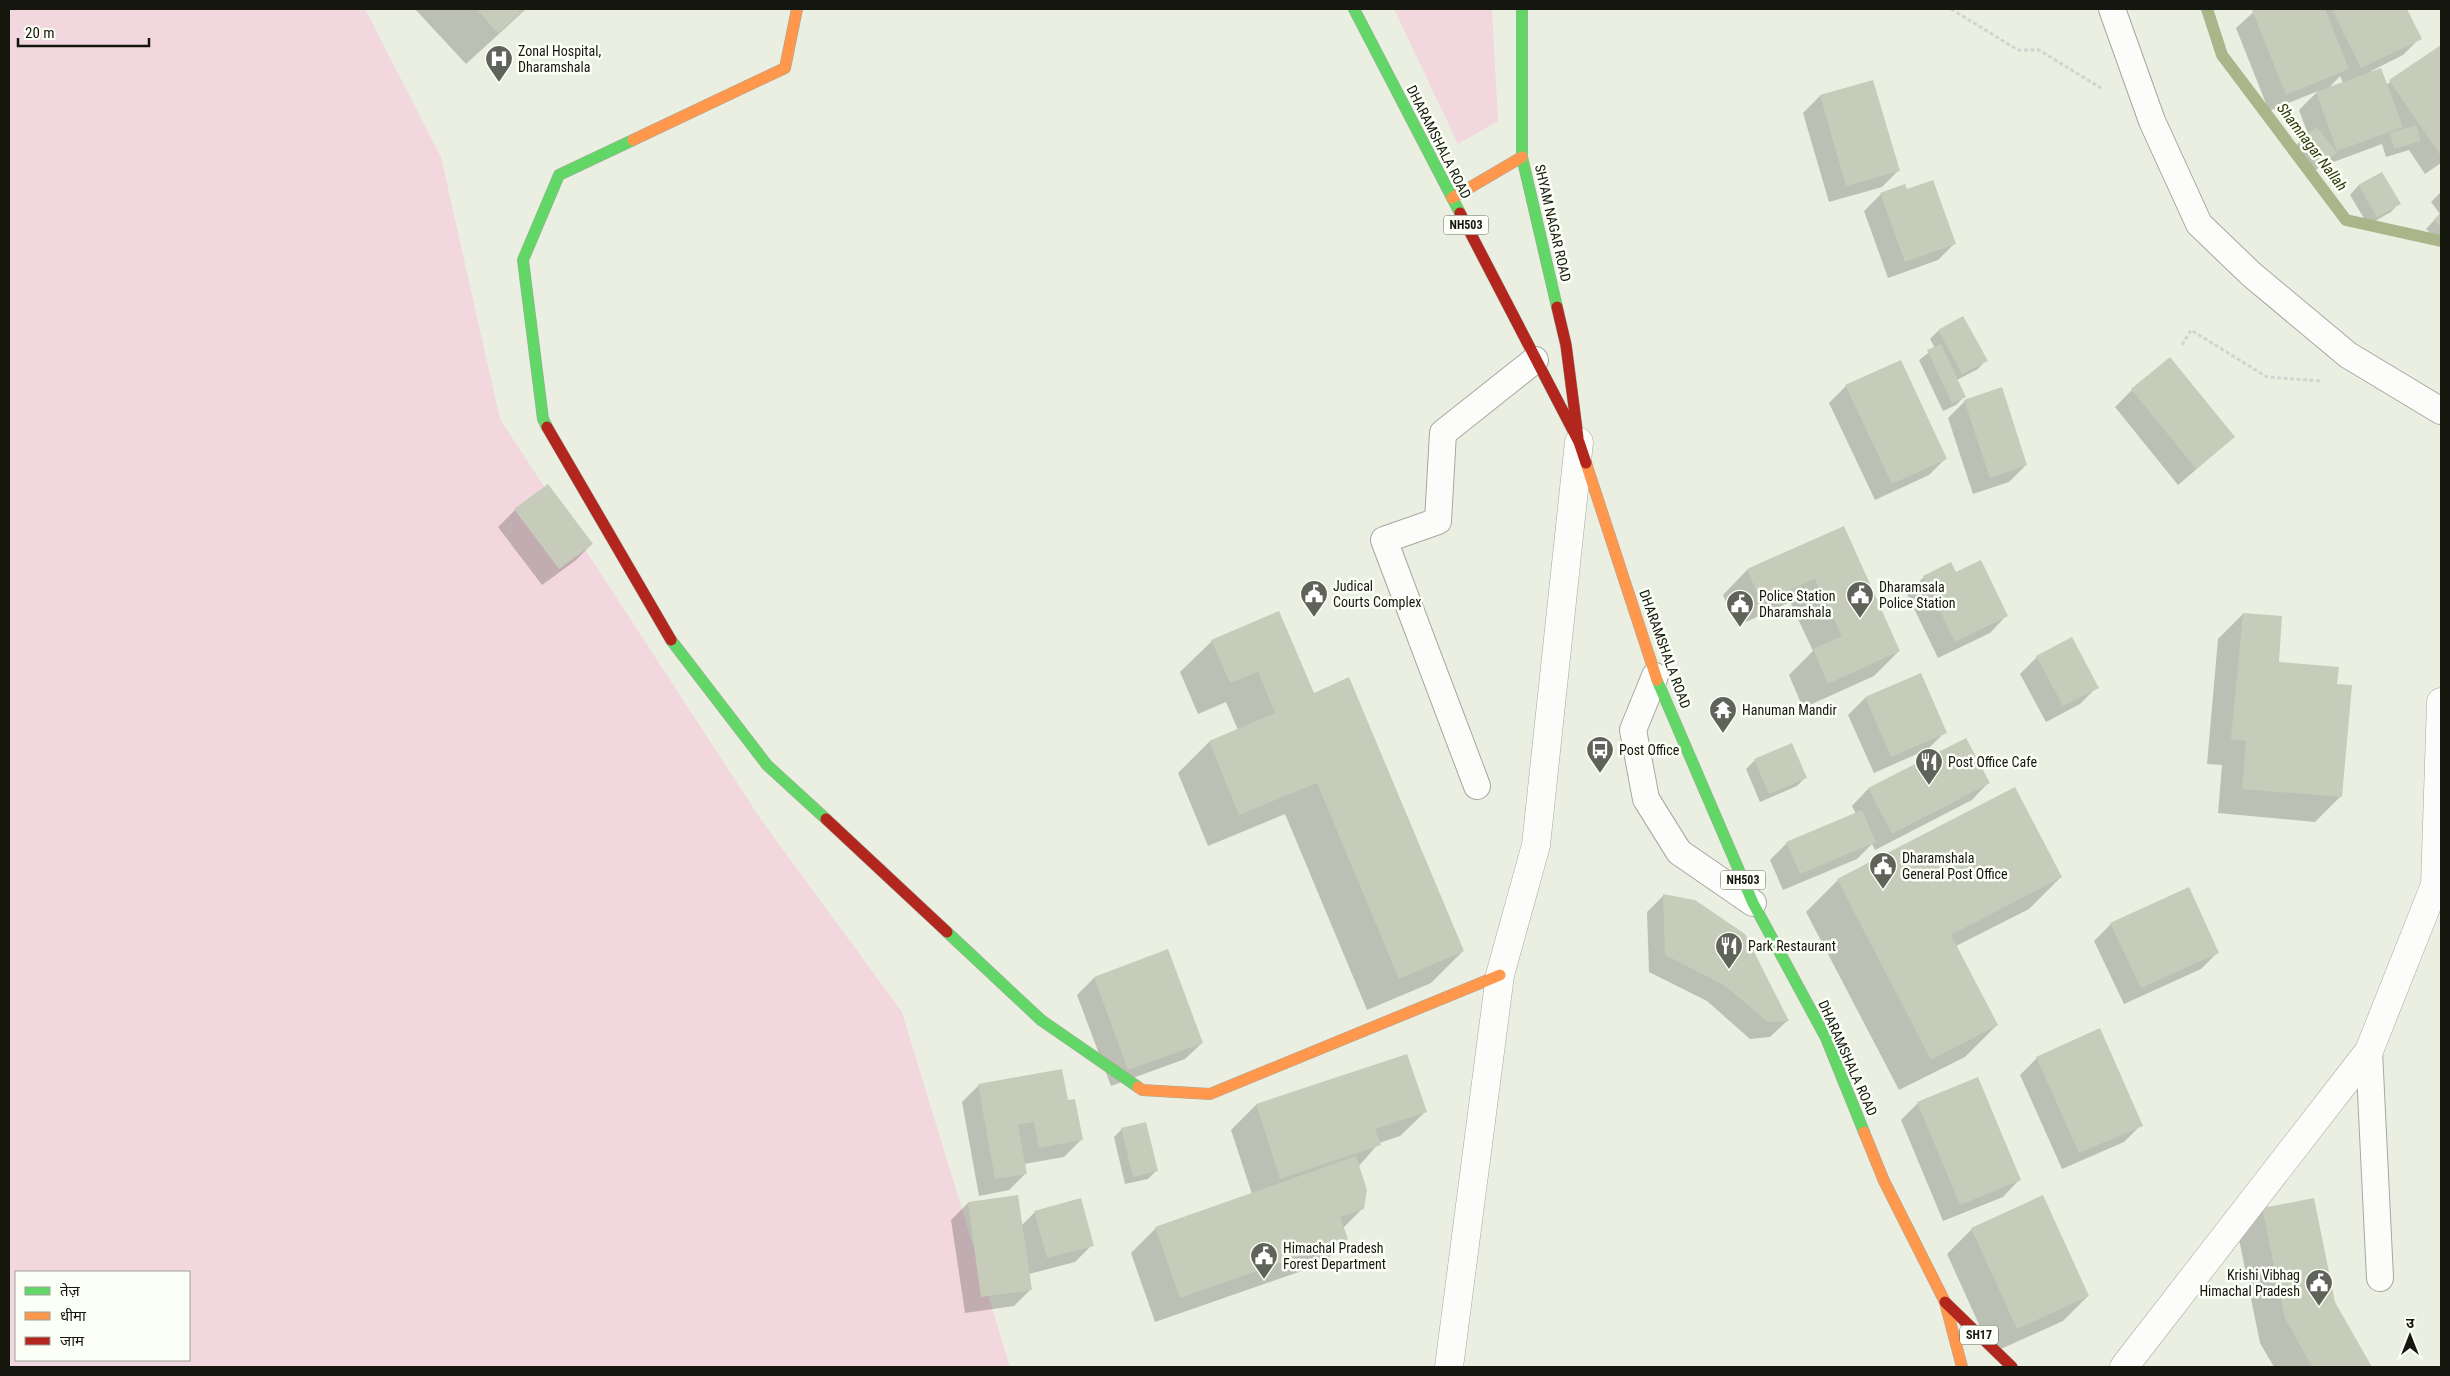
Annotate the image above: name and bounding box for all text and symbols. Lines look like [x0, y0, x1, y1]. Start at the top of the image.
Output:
scale bar [18, 15, 149, 47]
text: 20 m [25, 24, 55, 42]
place label: Zonal Hospital, Dharamshala [518, 43, 601, 75]
hospital icon: Zonal Hospital, Dharamshala [484, 44, 514, 83]
street label: DHARAMSHALA ROAD [1404, 83, 1474, 201]
water label: Shamnagar Nallah [2273, 100, 2351, 194]
street label: SHYAM NAGAR ROAD [1532, 163, 1574, 283]
road number: NH503 [1444, 216, 1488, 234]
place label: Judical Courts Complex [1333, 578, 1421, 610]
public building icon: Judical Courts Complex [1299, 579, 1329, 618]
place label: Dharamsala Police Station [1879, 579, 1956, 611]
public building icon: Dharamsala Police Station [1845, 580, 1875, 619]
street label: DHARAMSHALA ROAD [1636, 588, 1694, 710]
place label: Police Station Dharamshala [1759, 588, 1836, 620]
public building icon: Police Station Dharamshala [1725, 589, 1755, 628]
temple icon: Hanuman Mandir [1708, 695, 1738, 734]
place label: Hanuman Mandir [1742, 702, 1837, 718]
bus stop icon: Post Office [1585, 735, 1615, 774]
place label: Post Office [1619, 742, 1680, 758]
restaurant icon: Post Office Cafe [1914, 747, 1944, 786]
place label: Post Office Cafe [1948, 754, 2037, 770]
place label: Dharamshala General Post Office [1902, 850, 2008, 882]
public building icon: Dharamshala General Post Office [1868, 851, 1898, 890]
road number: NH503 [1720, 870, 1766, 890]
restaurant icon: Park Restaurant [1714, 931, 1744, 970]
place label: Park Restaurant [1748, 938, 1836, 954]
street label: DHARAMSHALA ROAD [1815, 998, 1881, 1118]
place label: Himachal Pradesh Forest Department [1283, 1240, 1386, 1272]
public building icon: Himachal Pradesh Forest Department [1249, 1241, 1279, 1280]
place label: Krishi Vibhag Himachal Pradesh [2199, 1267, 2300, 1299]
public building icon: Krishi Vibhag Himachal Pradesh [2304, 1268, 2334, 1307]
legend [15, 1271, 190, 1361]
text: तेज़ [60, 1282, 81, 1300]
text: धीमा [60, 1307, 87, 1325]
north arrow [2385, 1311, 2435, 1361]
text: उ [2406, 1315, 2415, 1331]
road number: SH17 [1960, 1326, 1998, 1344]
text: जाम [60, 1332, 85, 1350]

